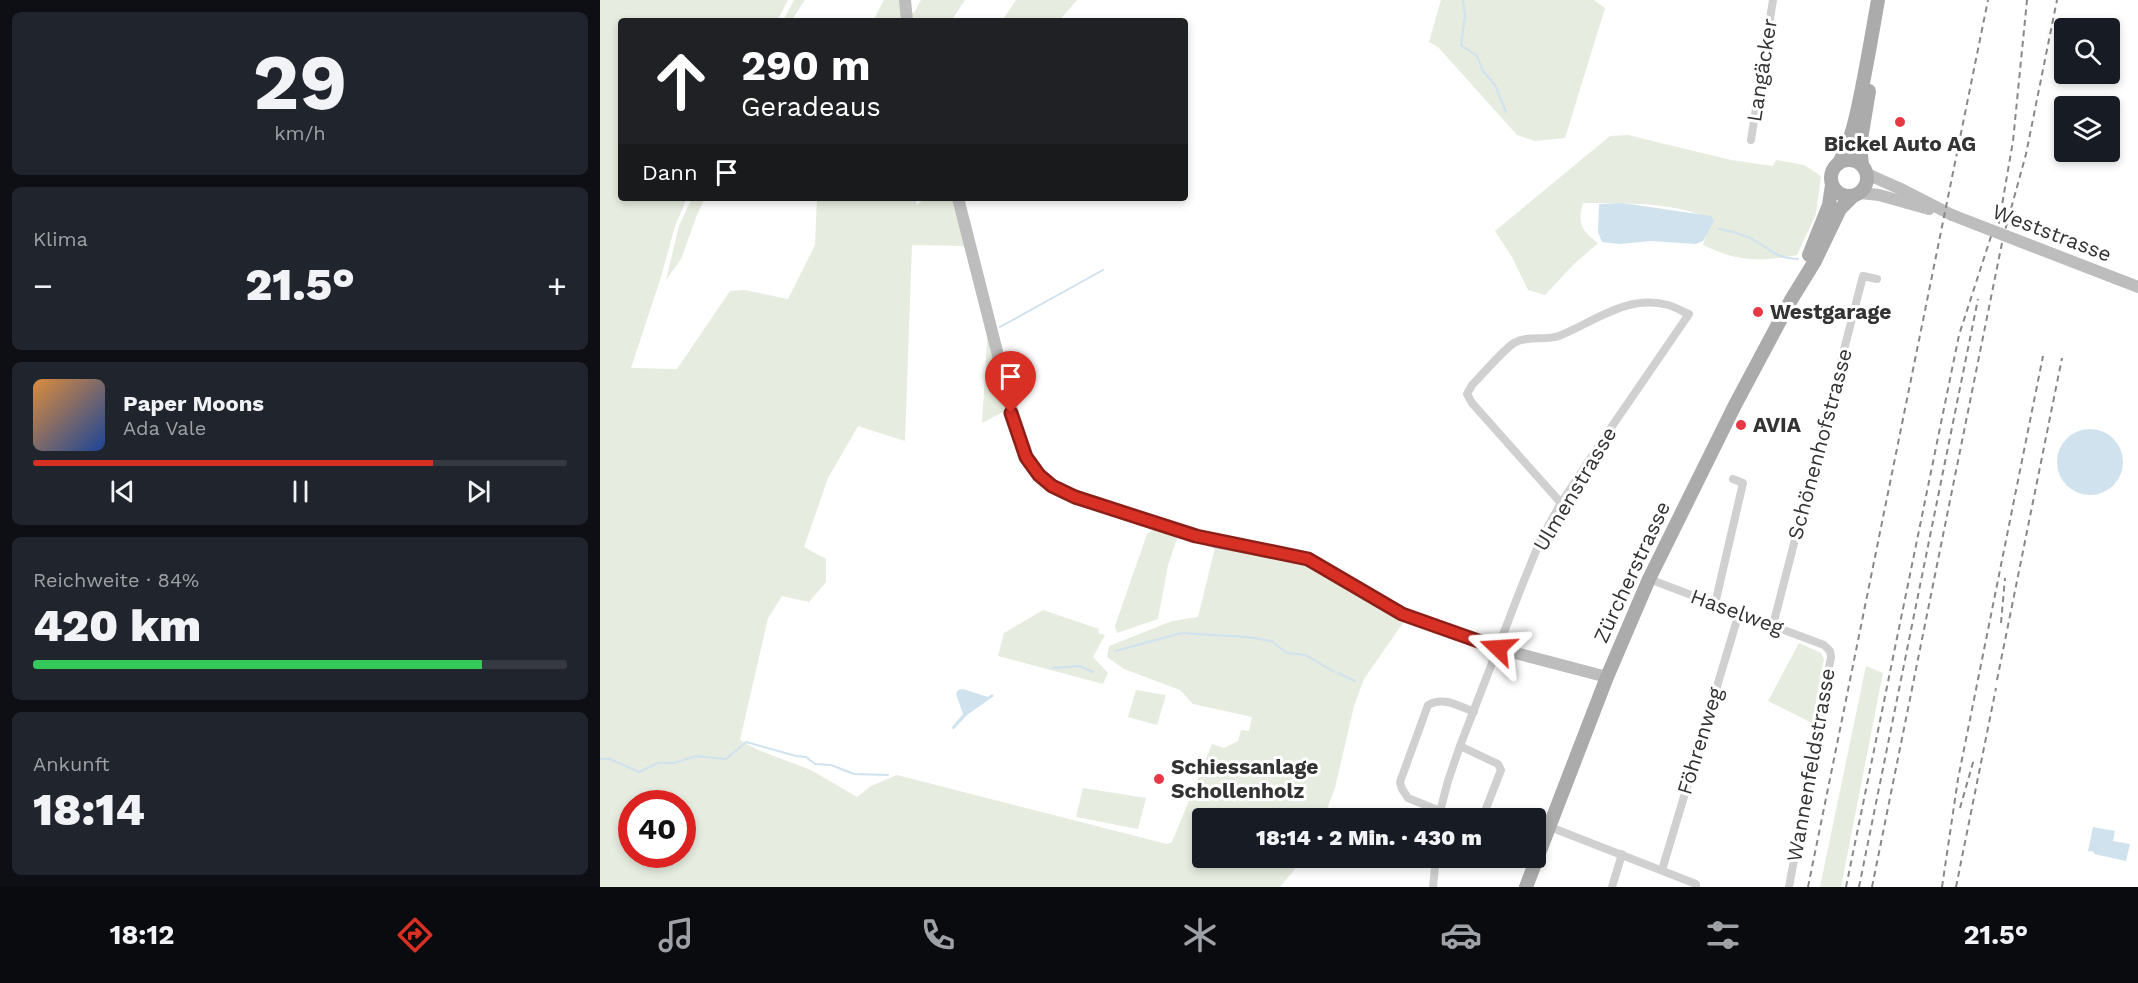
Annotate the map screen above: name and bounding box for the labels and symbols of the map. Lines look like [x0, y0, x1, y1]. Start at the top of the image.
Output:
street label: Langäcker [1741, 16, 1782, 123]
marker: Bickel Auto AG [1893, 115, 1907, 129]
place label: Bickel Auto AG [1824, 131, 1976, 156]
street label: Weststrasse [1989, 198, 2115, 267]
place label: Westgarage [1770, 299, 1891, 324]
marker: Westgarage [1751, 305, 1765, 319]
street label: Schönenhofstrasse [1782, 346, 1857, 542]
pin [985, 351, 1036, 413]
place label: AVIA [1753, 412, 1802, 437]
marker: AVIA [1734, 418, 1748, 432]
street label: Ulmenstrasse [1528, 422, 1621, 555]
street label: Zürcherstrasse [1588, 497, 1675, 647]
street label: Haselweg [1687, 583, 1788, 640]
position arrow [1466, 616, 1530, 680]
street label: Wannenfeldstrasse [1781, 666, 1840, 864]
street label: Föhrenweg [1671, 683, 1728, 798]
place label: Schiessanlage Schollenholz [1171, 754, 1319, 803]
marker: Schiessanlage Schollenholz [1152, 772, 1166, 786]
speed limit sign: 40 [618, 790, 696, 868]

